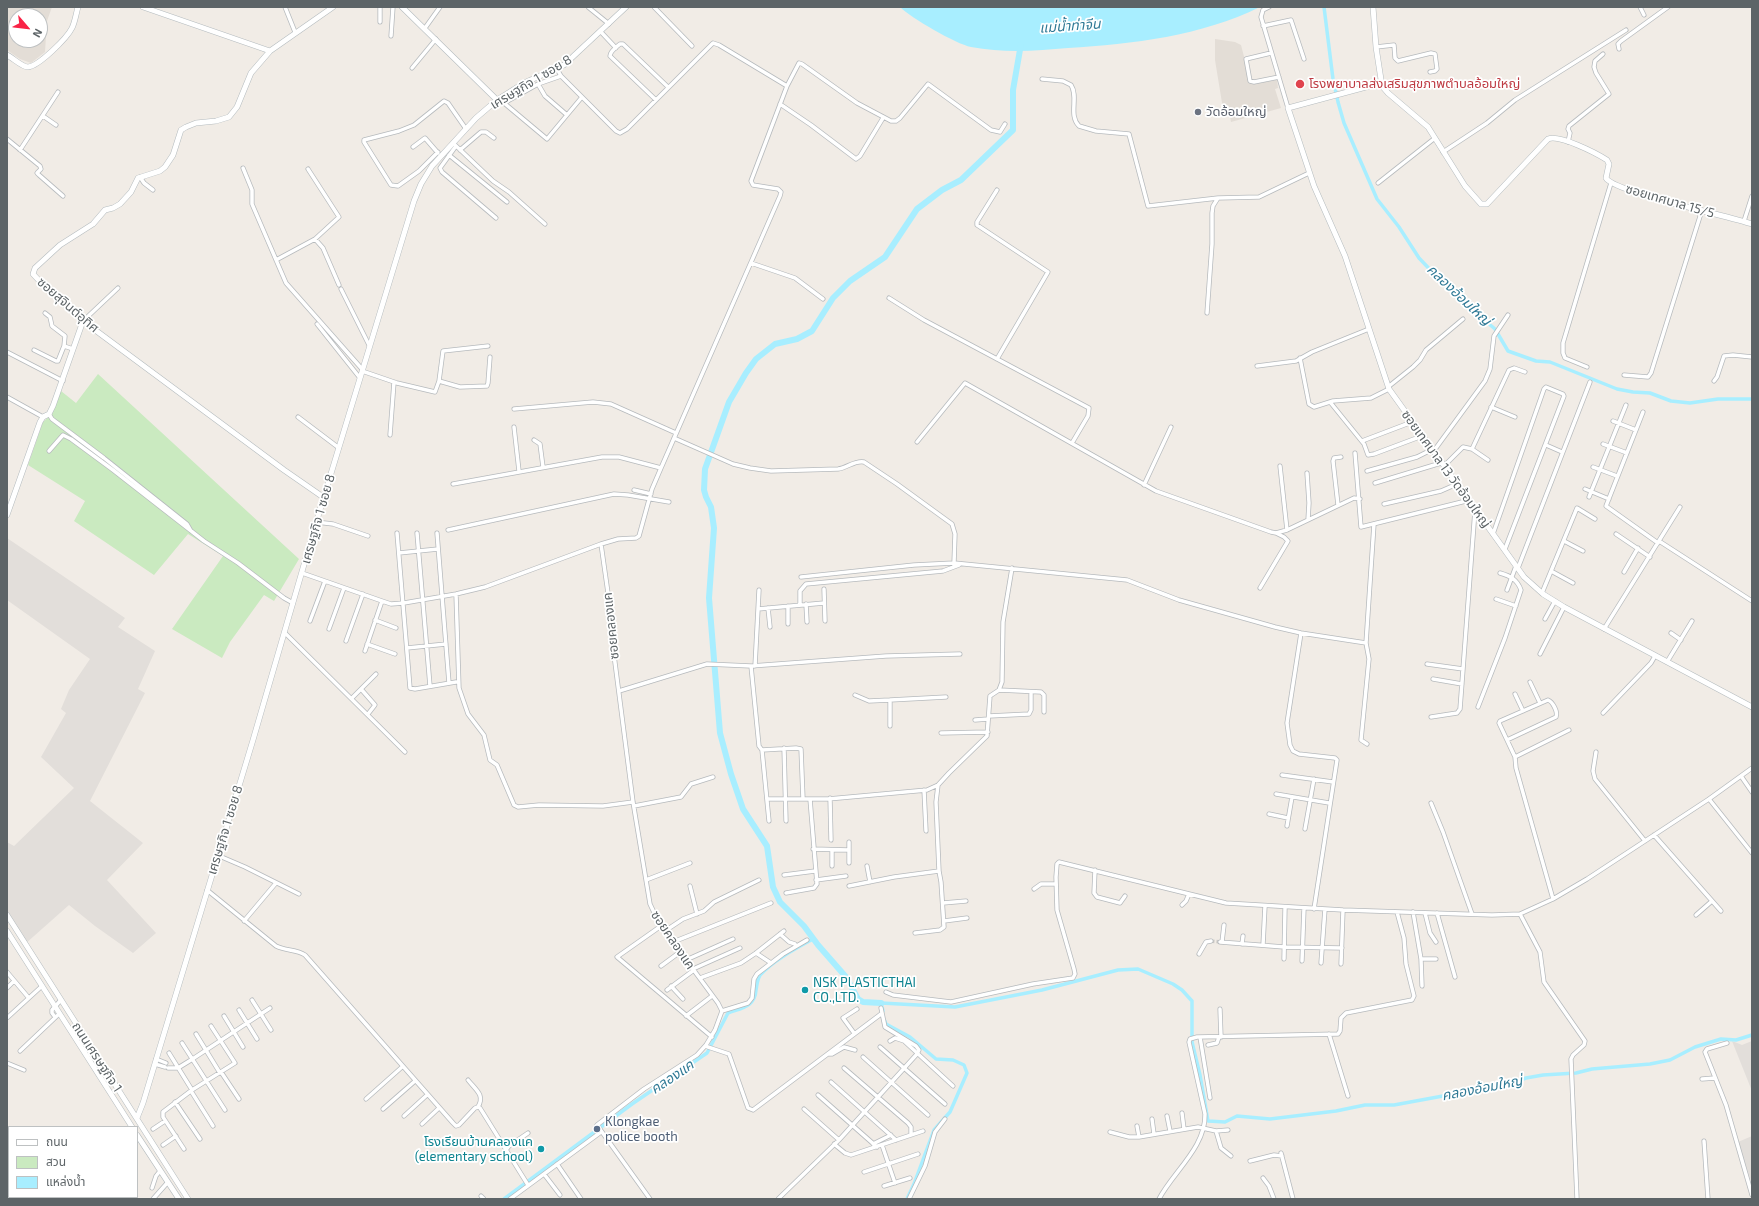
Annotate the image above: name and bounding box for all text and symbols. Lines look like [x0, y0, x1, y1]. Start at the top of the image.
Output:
north arrow [8, 8, 48, 48]
water label: แม่น้ำท่าจีน [1039, 15, 1101, 37]
text: N [31, 27, 46, 40]
street label: เศรษฐกิจ 1 ซอย 8 [487, 51, 575, 113]
place label: โรงพยาบาลส่งเสริมสุขภาพตำบลอ้อมใหญ่ [1309, 76, 1520, 92]
marker: โรงพยาบาลส่งเสริมสุขภาพตำบลอ้อมใหญ่ [1294, 78, 1306, 90]
place label: วัดอ้อมใหญ่ [1206, 104, 1267, 120]
marker: วัดอ้อมใหญ่ [1193, 107, 1203, 117]
street label: ซอยเทศบาล 15/5 [1624, 181, 1716, 221]
water label: คลองอ้อมใหญ่ [1423, 261, 1495, 329]
street label: ซอยสุจินต์อุทิศ [34, 274, 102, 336]
street label: ซอยเทศบาล 13 วัดอ้อมใหญ่ [1398, 407, 1494, 531]
street label: เศรษฐกิจ 1 ซอย 8 [298, 472, 338, 566]
street label: ซอยคลองแค [600, 592, 622, 660]
street label: เศรษฐกิจ 1 ซอย 8 [204, 783, 246, 877]
street label: ซอยคลองแค [648, 908, 698, 972]
place label: NSK PLASTICTHAI CO.,LTD. [813, 975, 916, 1006]
marker: NSK PLASTICTHAI CO.,LTD. [800, 985, 810, 995]
street label: ถนนเศรษฐกิจ 1 [69, 1019, 125, 1095]
water label: คลองแค [647, 1056, 697, 1098]
water label: คลองอ้อมใหญ่ [1440, 1072, 1524, 1104]
place label: Klongkae police booth [605, 1114, 678, 1145]
marker: Klongkae police booth [592, 1124, 602, 1134]
legend [8, 1126, 138, 1198]
text: ถนน [46, 1134, 68, 1148]
place label: โรงเรียนบ้านคลองแค (elementary school) [415, 1134, 533, 1165]
marker: โรงเรียนบ้านคลองแค (elementary school) [536, 1144, 546, 1154]
text: สวน [46, 1154, 66, 1168]
text: แหล่งน้ำ [46, 1174, 85, 1188]

